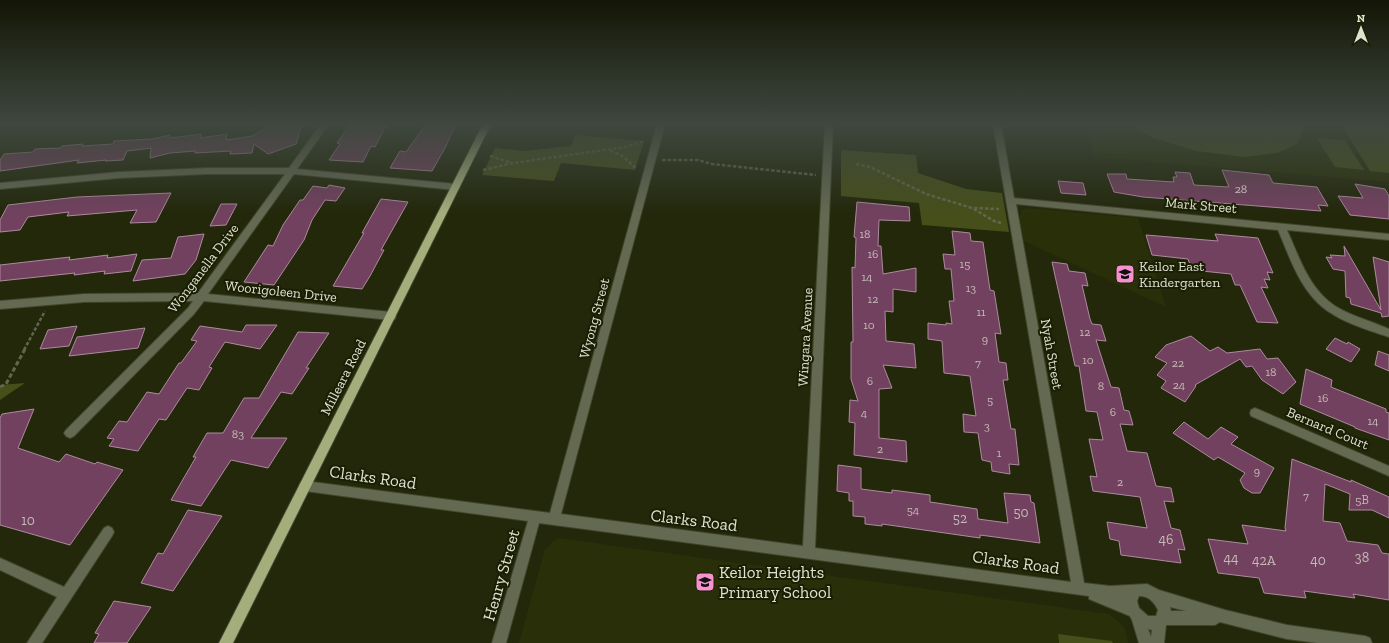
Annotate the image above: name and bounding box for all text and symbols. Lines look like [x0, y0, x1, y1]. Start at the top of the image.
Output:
north arrow [1341, 8, 1381, 48]
text: N [1357, 12, 1366, 25]
house number: 28 [1235, 182, 1247, 196]
street label: Mark Street [1164, 194, 1238, 217]
street label: Wonganella Drive [164, 220, 243, 316]
house number: 18 [859, 227, 871, 241]
house number: 16 [868, 247, 879, 261]
house number: 15 [960, 257, 970, 271]
place label: Keilor East Kindergarten [1139, 258, 1220, 291]
school or university icon: Keilor East Kindergarten [1114, 263, 1136, 285]
house number: 14 [861, 270, 873, 284]
street label: Wyong Street [576, 275, 614, 360]
street label: Woorigoleen Drive [224, 277, 338, 306]
house number: 13 [966, 281, 976, 295]
street label: Wingara Avenue [794, 287, 817, 387]
house number: 12 [868, 292, 878, 306]
house number: 11 [976, 305, 986, 319]
street label: Nyah Street [1037, 317, 1066, 392]
house number: 10 [863, 318, 875, 332]
house number: 12 [1080, 325, 1090, 339]
house number: 9 [982, 332, 988, 346]
street label: Milleara Road [317, 336, 370, 418]
house number: 10 [1082, 353, 1094, 367]
house number: 7 [975, 356, 981, 370]
house number: 22 [1172, 356, 1184, 370]
house number: 18 [1265, 365, 1277, 379]
house number: 6 [867, 374, 873, 388]
house number: 24 [1173, 378, 1186, 392]
house number: 8 [1098, 379, 1104, 393]
house number: 16 [1318, 391, 1329, 405]
house number: 5 [987, 393, 993, 407]
street label: Bernard Court [1284, 404, 1372, 454]
house number: 6 [1110, 405, 1116, 419]
house number: 4 [861, 406, 868, 420]
house number: 14 [1367, 414, 1379, 428]
house number: 3 [984, 419, 990, 433]
house number: 83 [232, 427, 244, 441]
house number: 2 [877, 442, 883, 456]
house number: 1 [997, 446, 1002, 460]
street label: Clarks Road [328, 461, 418, 493]
house number: 9 [1254, 464, 1260, 478]
house number: 2 [1117, 475, 1123, 489]
house number: 7 [1303, 489, 1309, 503]
house number: 5B [1355, 493, 1369, 507]
house number: 54 [907, 503, 920, 517]
house number: 50 [1013, 504, 1029, 521]
street label: Clarks Road [649, 505, 739, 535]
house number: 52 [953, 510, 967, 527]
house number: 10 [21, 512, 35, 529]
street label: Henry Street [478, 526, 524, 623]
house number: 46 [1159, 531, 1173, 548]
street label: Clarks Road [971, 546, 1061, 578]
house number: 38 [1355, 549, 1369, 566]
house number: 44 [1223, 550, 1239, 567]
house number: 42A [1252, 552, 1277, 569]
house number: 40 [1310, 552, 1326, 569]
place label: Keilor Heights Primary School [719, 562, 832, 602]
school or university icon: Keilor Heights Primary School [694, 571, 716, 593]

